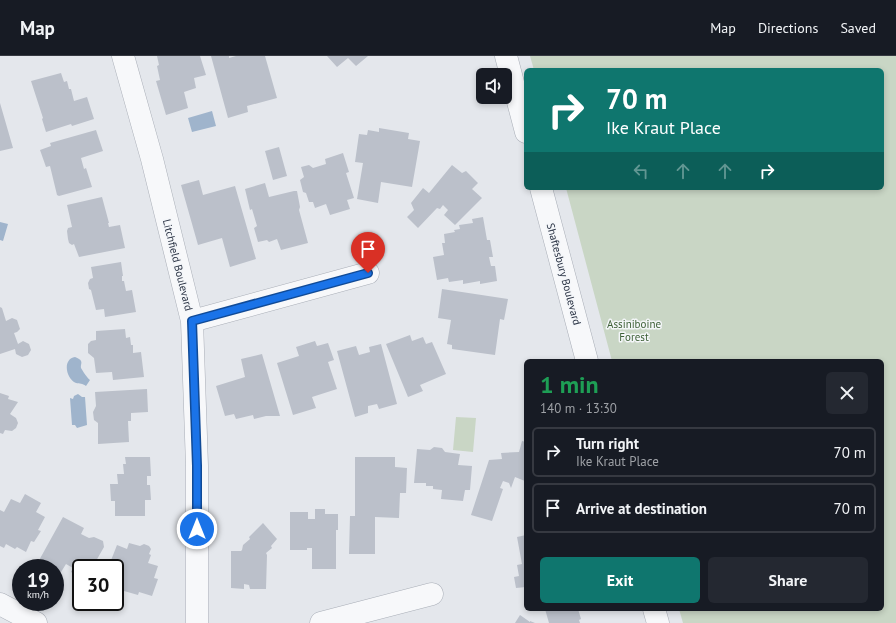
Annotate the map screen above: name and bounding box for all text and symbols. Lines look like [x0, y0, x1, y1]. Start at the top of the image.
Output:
text: Map [20, 16, 55, 40]
text: Map [710, 19, 736, 37]
text: Directions [758, 19, 818, 37]
text: Saved [840, 19, 876, 37]
map controls [476, 68, 512, 104]
button: sound [476, 68, 512, 104]
text: 70 m [606, 80, 667, 117]
icon: right [540, 84, 592, 136]
text: Ike Kraut Place [606, 116, 721, 139]
icon: left [630, 160, 652, 182]
icon: ahead [672, 160, 694, 182]
icon: ahead [714, 160, 736, 182]
icon: right [756, 160, 778, 182]
street label: Litchfield Boulevard [160, 218, 196, 312]
street label: Shaftesbury Boulevard [544, 221, 584, 327]
pin [351, 232, 385, 273]
icon: arrive [357, 238, 379, 260]
park label: Assiniboine Forest [607, 317, 661, 344]
text: 1 min [540, 369, 599, 400]
button: close [826, 372, 868, 414]
text: 140 m · 13:30 [540, 400, 617, 417]
text: Turn right [576, 434, 639, 453]
icon: right [542, 441, 564, 463]
text: 70 m [833, 443, 866, 462]
text: Ike Kraut Place [576, 453, 659, 470]
icon: arrive [542, 497, 564, 519]
text: Arrive at destination [576, 499, 707, 518]
text: 70 m [833, 499, 866, 518]
position arrow [176, 508, 218, 550]
button: Exit [540, 557, 700, 603]
button: Share [708, 557, 868, 603]
speed limit sign: 30 [72, 559, 124, 611]
text: 19 [27, 567, 49, 593]
text: km/h [27, 588, 49, 601]

